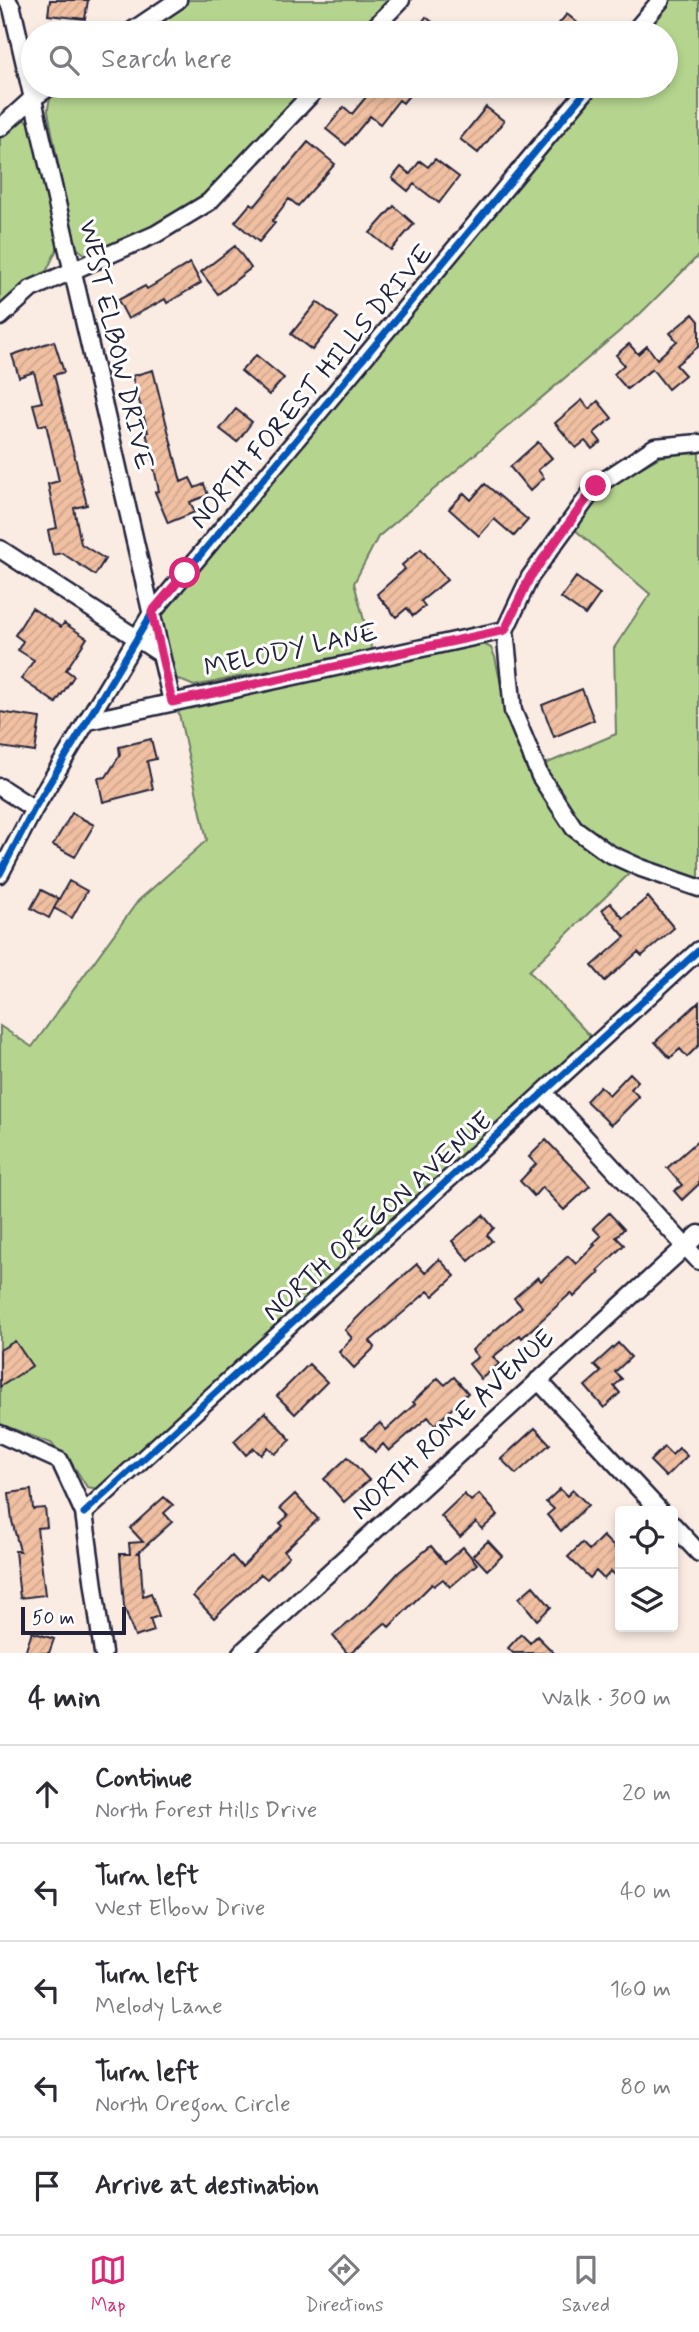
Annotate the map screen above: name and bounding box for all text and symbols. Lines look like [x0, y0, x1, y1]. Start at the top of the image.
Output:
search box [21, 21, 678, 98]
icon: search [45, 41, 83, 79]
text: Search here [101, 43, 232, 77]
street label: WEST ELBOW DRIVE [70, 216, 160, 474]
street label: NORTH FOREST HILLS DRIVE [183, 238, 441, 536]
route end [580, 470, 611, 501]
route start [169, 557, 200, 588]
street label: MELODY LANE [201, 616, 381, 686]
street label: NORTH OREGON AVENUE [256, 1105, 500, 1329]
street label: NORTH ROME AVENUE [344, 1322, 562, 1528]
map controls [615, 1506, 678, 1632]
button: locate [615, 1506, 678, 1569]
button: layers [615, 1569, 678, 1632]
scale bar [21, 1604, 126, 1636]
text: 50 m [32, 1606, 75, 1631]
text: 4 min [28, 1679, 101, 1718]
text: Walk · 300 m [542, 1684, 671, 1714]
text: Continue [95, 1762, 192, 1796]
icon: ahead [28, 1775, 66, 1813]
text: 20 m [622, 1779, 671, 1809]
text: North Forest Hills Drive [95, 1796, 317, 1826]
text: Turn left [95, 1860, 199, 1894]
icon: left [28, 1873, 66, 1911]
text: 40 m [620, 1877, 671, 1907]
text: West Elbow Drive [95, 1894, 265, 1924]
text: Turn left [95, 1958, 199, 1992]
icon: left [28, 1971, 66, 2009]
text: 160 m [610, 1975, 671, 2005]
text: Melody Lane [95, 1992, 223, 2022]
text: Turn left [95, 2056, 199, 2090]
icon: left [28, 2069, 66, 2107]
text: 80 m [620, 2073, 671, 2103]
text: North Oregon Circle [95, 2090, 291, 2120]
icon: arrive [28, 2167, 66, 2205]
text: Arrive at destination [95, 2169, 319, 2203]
tab: Map [89, 2251, 127, 2318]
tab: Directions [305, 2251, 384, 2318]
tab: Saved [562, 2251, 610, 2318]

